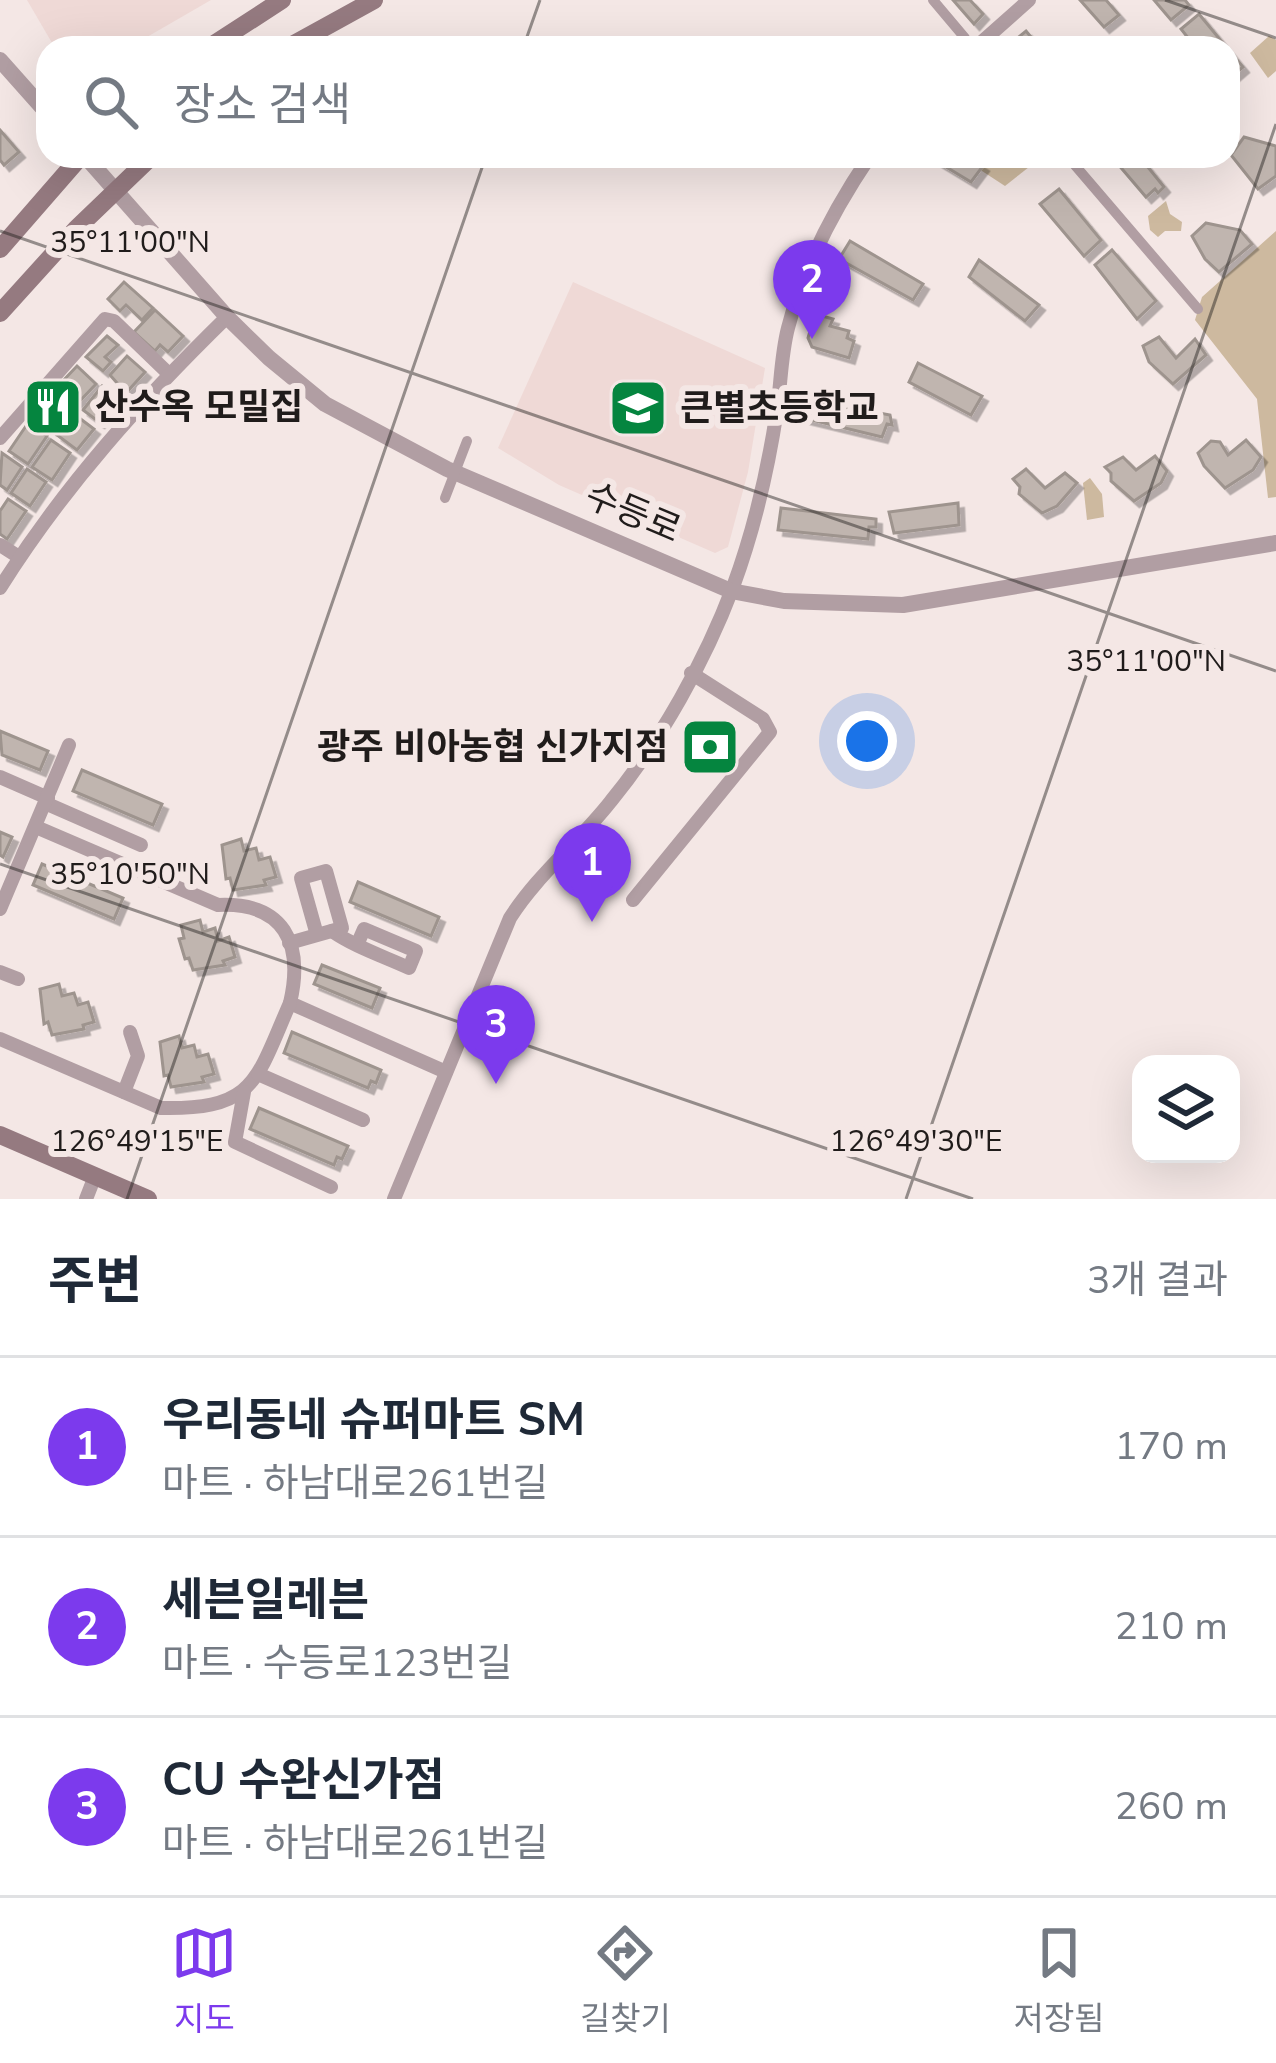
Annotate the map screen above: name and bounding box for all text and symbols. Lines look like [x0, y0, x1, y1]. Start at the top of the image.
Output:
search box [36, 36, 1240, 168]
icon: search [78, 69, 144, 135]
text: 장소 검색 [174, 75, 351, 136]
text: 35°11'00"N [50, 222, 210, 263]
pin: 2 [773, 240, 851, 339]
restaurant icon: 산수옥 모밀집 [22, 376, 84, 438]
school or university icon: 큰별초등학교 [607, 377, 669, 439]
place label: 산수옥 모밀집 [95, 383, 303, 432]
place label: 큰별초등학교 [680, 384, 879, 433]
street label: 수등로 [578, 471, 688, 555]
text: 35°11'00"N [1066, 641, 1226, 682]
your location [837, 711, 897, 771]
bank icon: 광주 비아농협 신가지점 [679, 716, 741, 778]
place label: 광주 비아농협 신가지점 [317, 723, 668, 772]
pin: 1 [553, 823, 631, 922]
text: 35°10'50"N [50, 854, 210, 895]
pin: 3 [457, 985, 535, 1084]
map controls [1132, 1055, 1240, 1163]
button: layers [1132, 1055, 1240, 1163]
text: 126°49'15"E [51, 1121, 223, 1162]
text: 126°49'30"E [830, 1121, 1002, 1162]
text: 주변 [48, 1246, 142, 1316]
text: 3개 결과 [1087, 1254, 1228, 1307]
text: 우리동네 슈퍼마트 SM [162, 1390, 585, 1451]
text: 1 [75, 1420, 99, 1473]
text: 170 m [1114, 1420, 1228, 1473]
text: 마트 · 하남대로261번길 [162, 1457, 548, 1510]
text: 세븐일레븐 [162, 1570, 369, 1631]
text: 2 [75, 1600, 99, 1653]
text: 210 m [1114, 1600, 1228, 1653]
text: 마트 · 수등로123번길 [162, 1637, 512, 1690]
text: CU 수완신가점 [162, 1750, 445, 1811]
text: 3 [75, 1780, 99, 1833]
text: 260 m [1114, 1780, 1228, 1833]
text: 마트 · 하남대로261번길 [162, 1817, 548, 1870]
tab: 지도 [171, 1920, 237, 2042]
tab: 길찾기 [580, 1920, 671, 2042]
tab: 저장됨 [1014, 1920, 1105, 2042]

